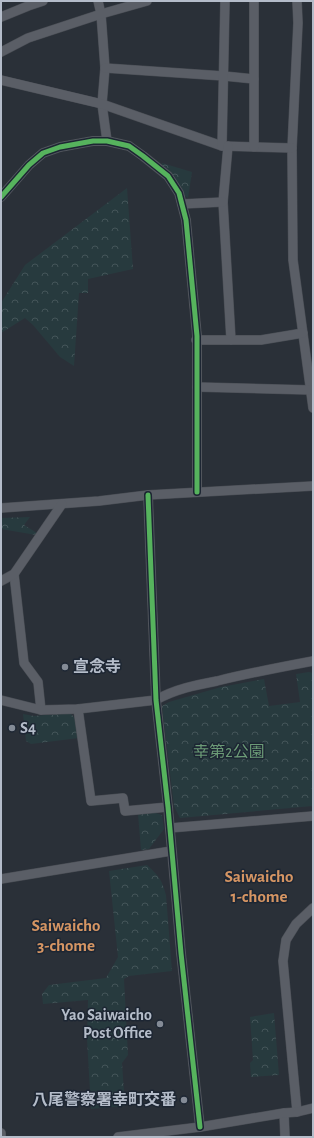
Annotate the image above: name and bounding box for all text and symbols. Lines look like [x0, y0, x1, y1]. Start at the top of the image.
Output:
place label: 宣念寺 [73, 658, 121, 675]
marker: 宣念寺 [60, 662, 70, 672]
place label: S4 [20, 720, 36, 736]
marker: S4 [7, 723, 17, 733]
park label: 幸第2公園 [193, 743, 265, 760]
district label: Saiwaicho 1-chome [224, 868, 294, 905]
district label: Saiwaicho 3-chome [31, 917, 101, 954]
place label: Yao Saiwaicho Post Office [61, 1007, 152, 1041]
marker: Yao Saiwaicho Post Office [155, 1019, 165, 1029]
place label: 八尾警察署幸町交番 [32, 1091, 176, 1108]
marker: 八尾警察署幸町交番 [179, 1095, 189, 1105]

